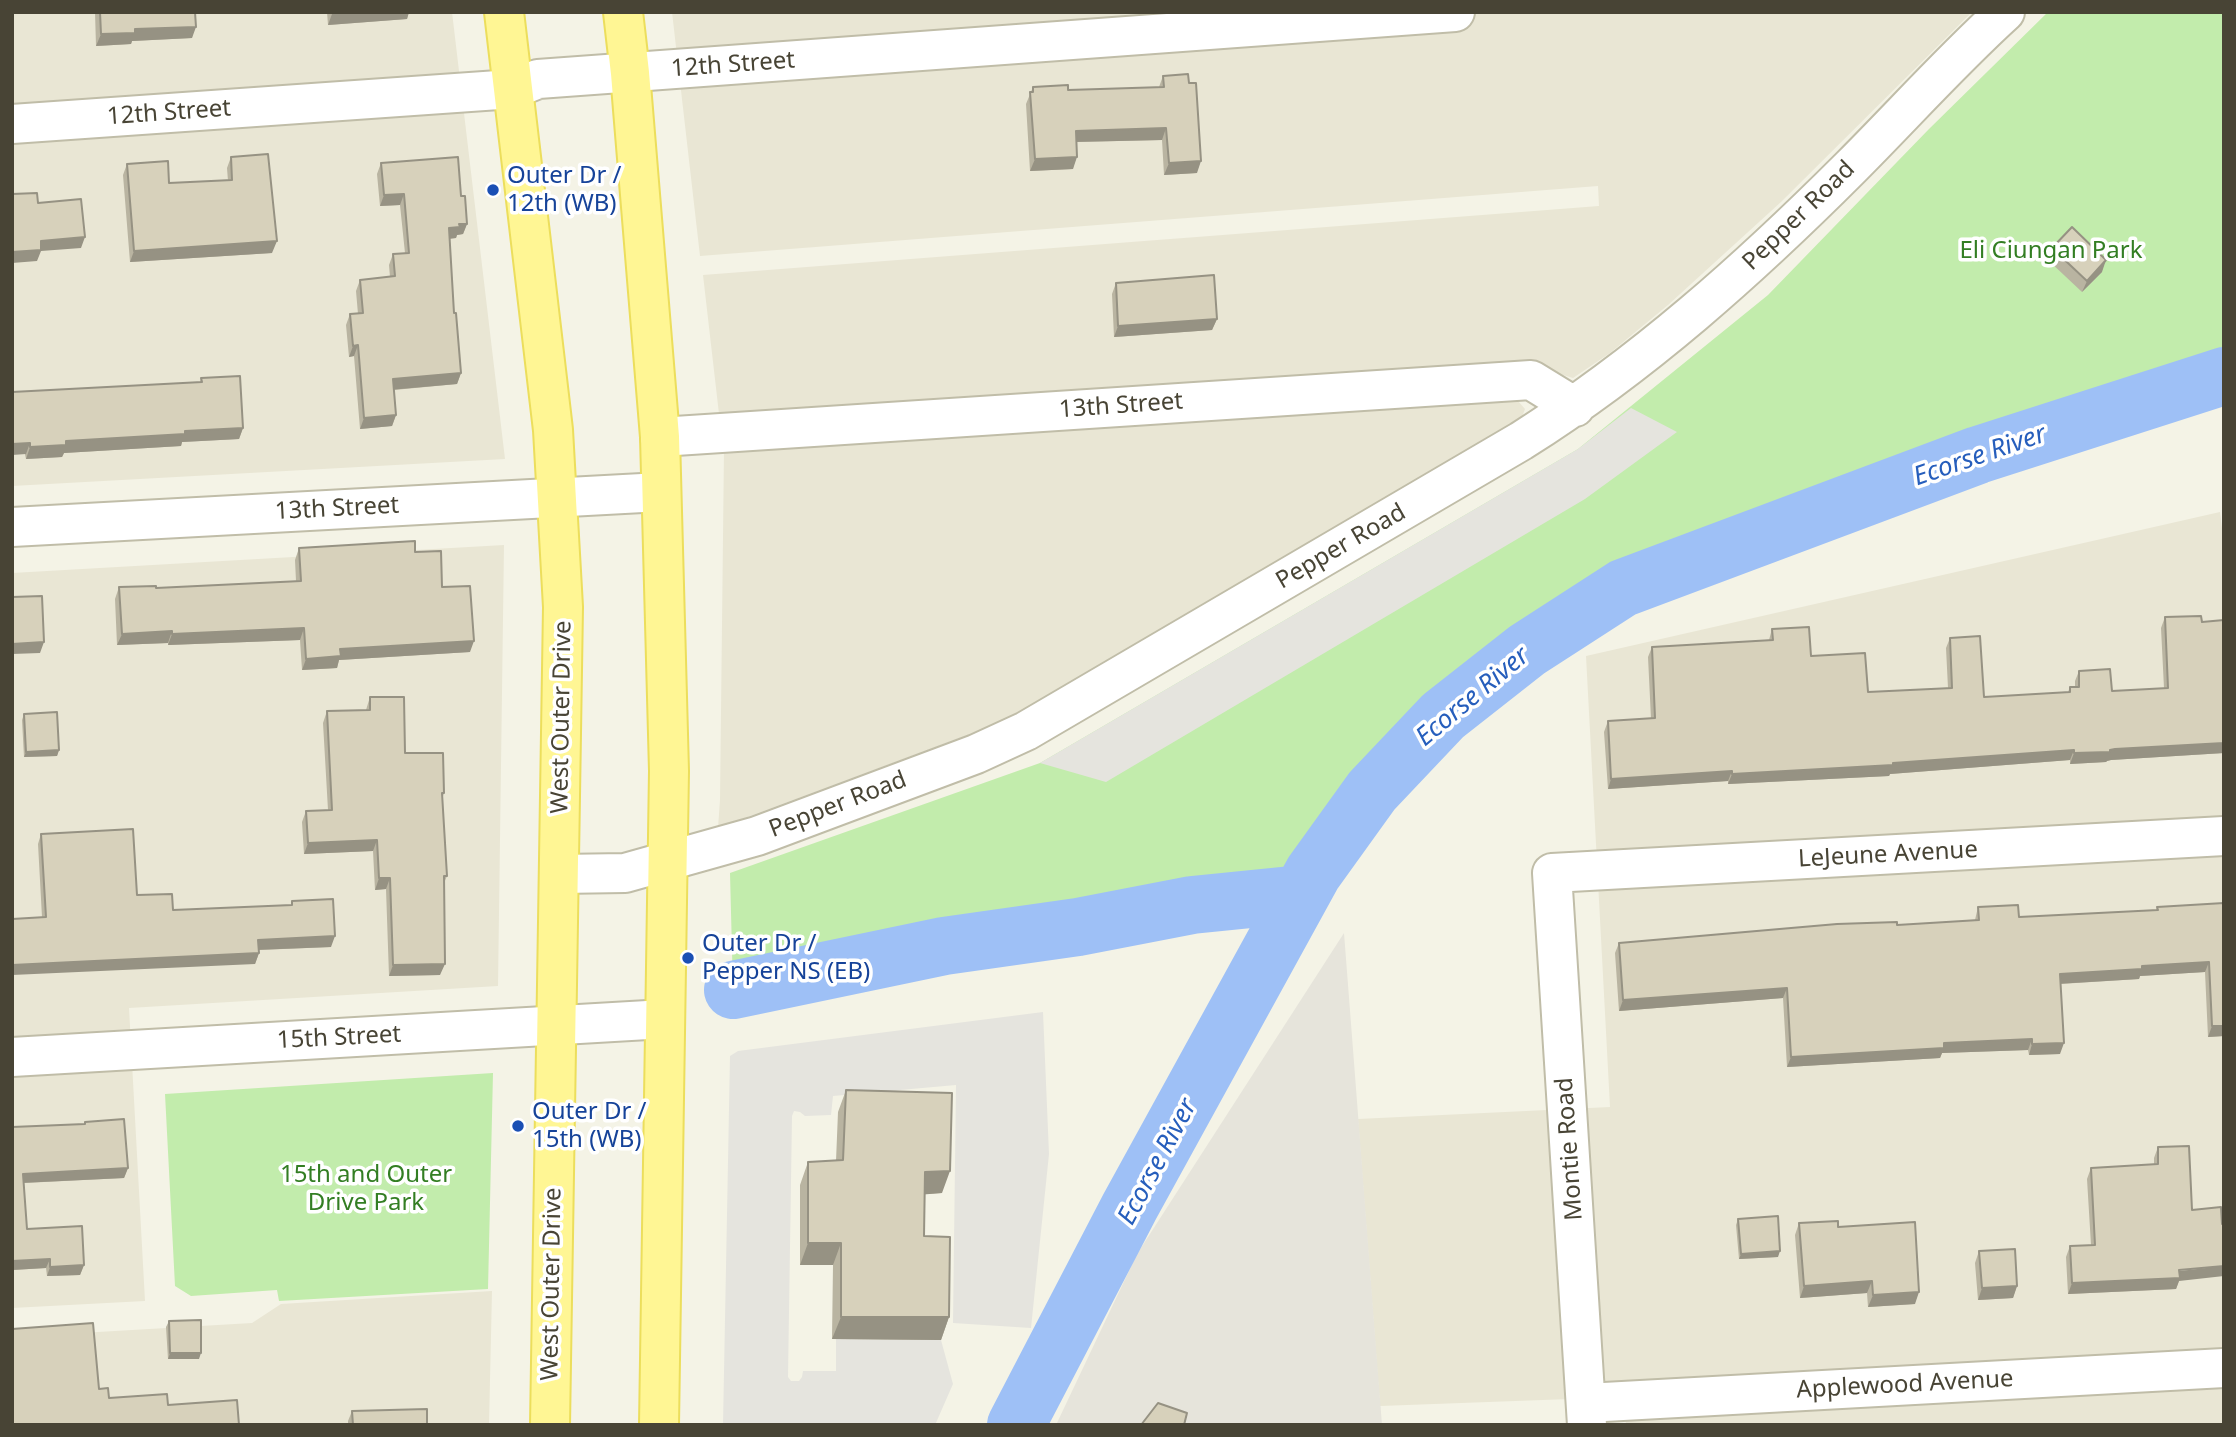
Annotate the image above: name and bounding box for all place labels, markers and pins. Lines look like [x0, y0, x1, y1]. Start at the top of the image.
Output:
place label: Outer Dr / 12th (WB) [507, 162, 622, 218]
marker: Outer Dr / 12th (WB) [485, 182, 501, 198]
place label: Outer Dr / Pepper NS (EB) [702, 930, 870, 986]
marker: Outer Dr / Pepper NS (EB) [680, 950, 696, 966]
place label: Outer Dr / 15th (WB) [532, 1098, 647, 1154]
marker: Outer Dr / 15th (WB) [510, 1118, 526, 1134]

